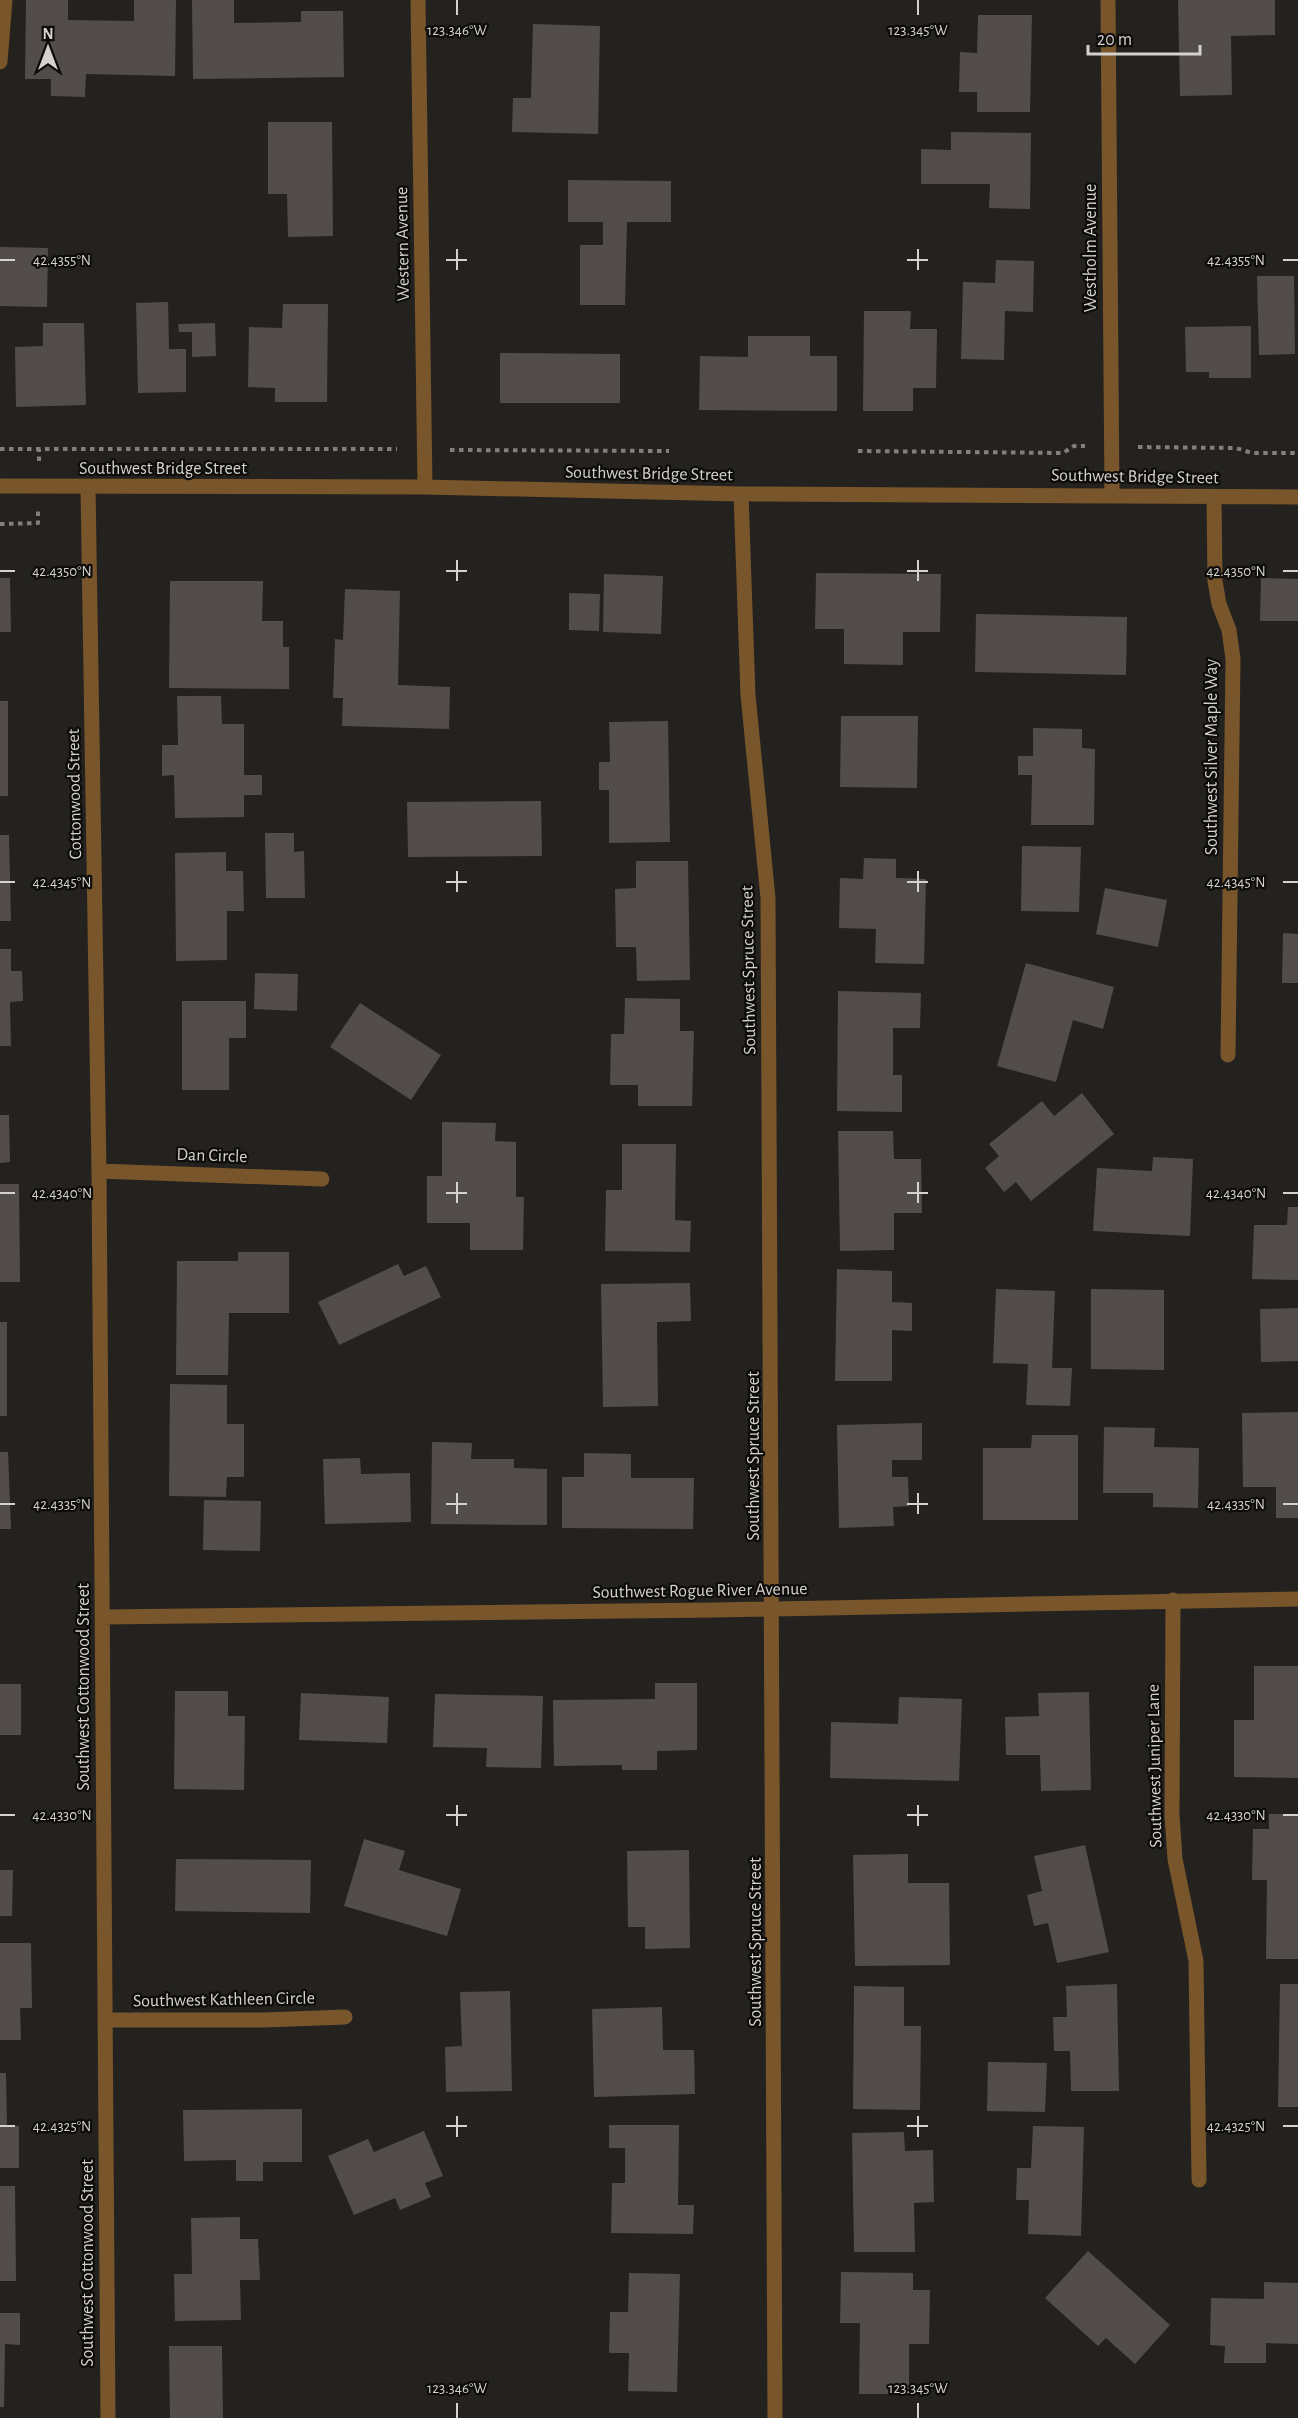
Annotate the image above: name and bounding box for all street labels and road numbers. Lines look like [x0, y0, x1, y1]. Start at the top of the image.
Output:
street label: Westholm Avenue [1082, 184, 1100, 312]
street label: Western Avenue [393, 187, 413, 301]
street label: Southwest Bridge Street [79, 460, 247, 478]
street label: Southwest Bridge Street [565, 464, 733, 484]
street label: Southwest Bridge Street [1051, 467, 1219, 487]
street label: Southwest Silver Maple Way [1203, 659, 1221, 855]
street label: Cottonwood Street [65, 728, 85, 860]
street label: Southwest Spruce Street [739, 885, 759, 1055]
street label: Dan Circle [176, 1146, 248, 1166]
street label: Southwest Spruce Street [745, 1371, 763, 1541]
street label: Southwest Rogue River Avenue [592, 1580, 808, 1602]
street label: Southwest Cottonwood Street [75, 1583, 93, 1791]
street label: Southwest Juniper Lane [1145, 1684, 1165, 1848]
street label: Southwest Spruce Street [747, 1857, 765, 2027]
street label: Southwest Kathleen Circle [133, 1989, 315, 2011]
street label: Southwest Cottonwood Street [79, 2159, 97, 2367]

